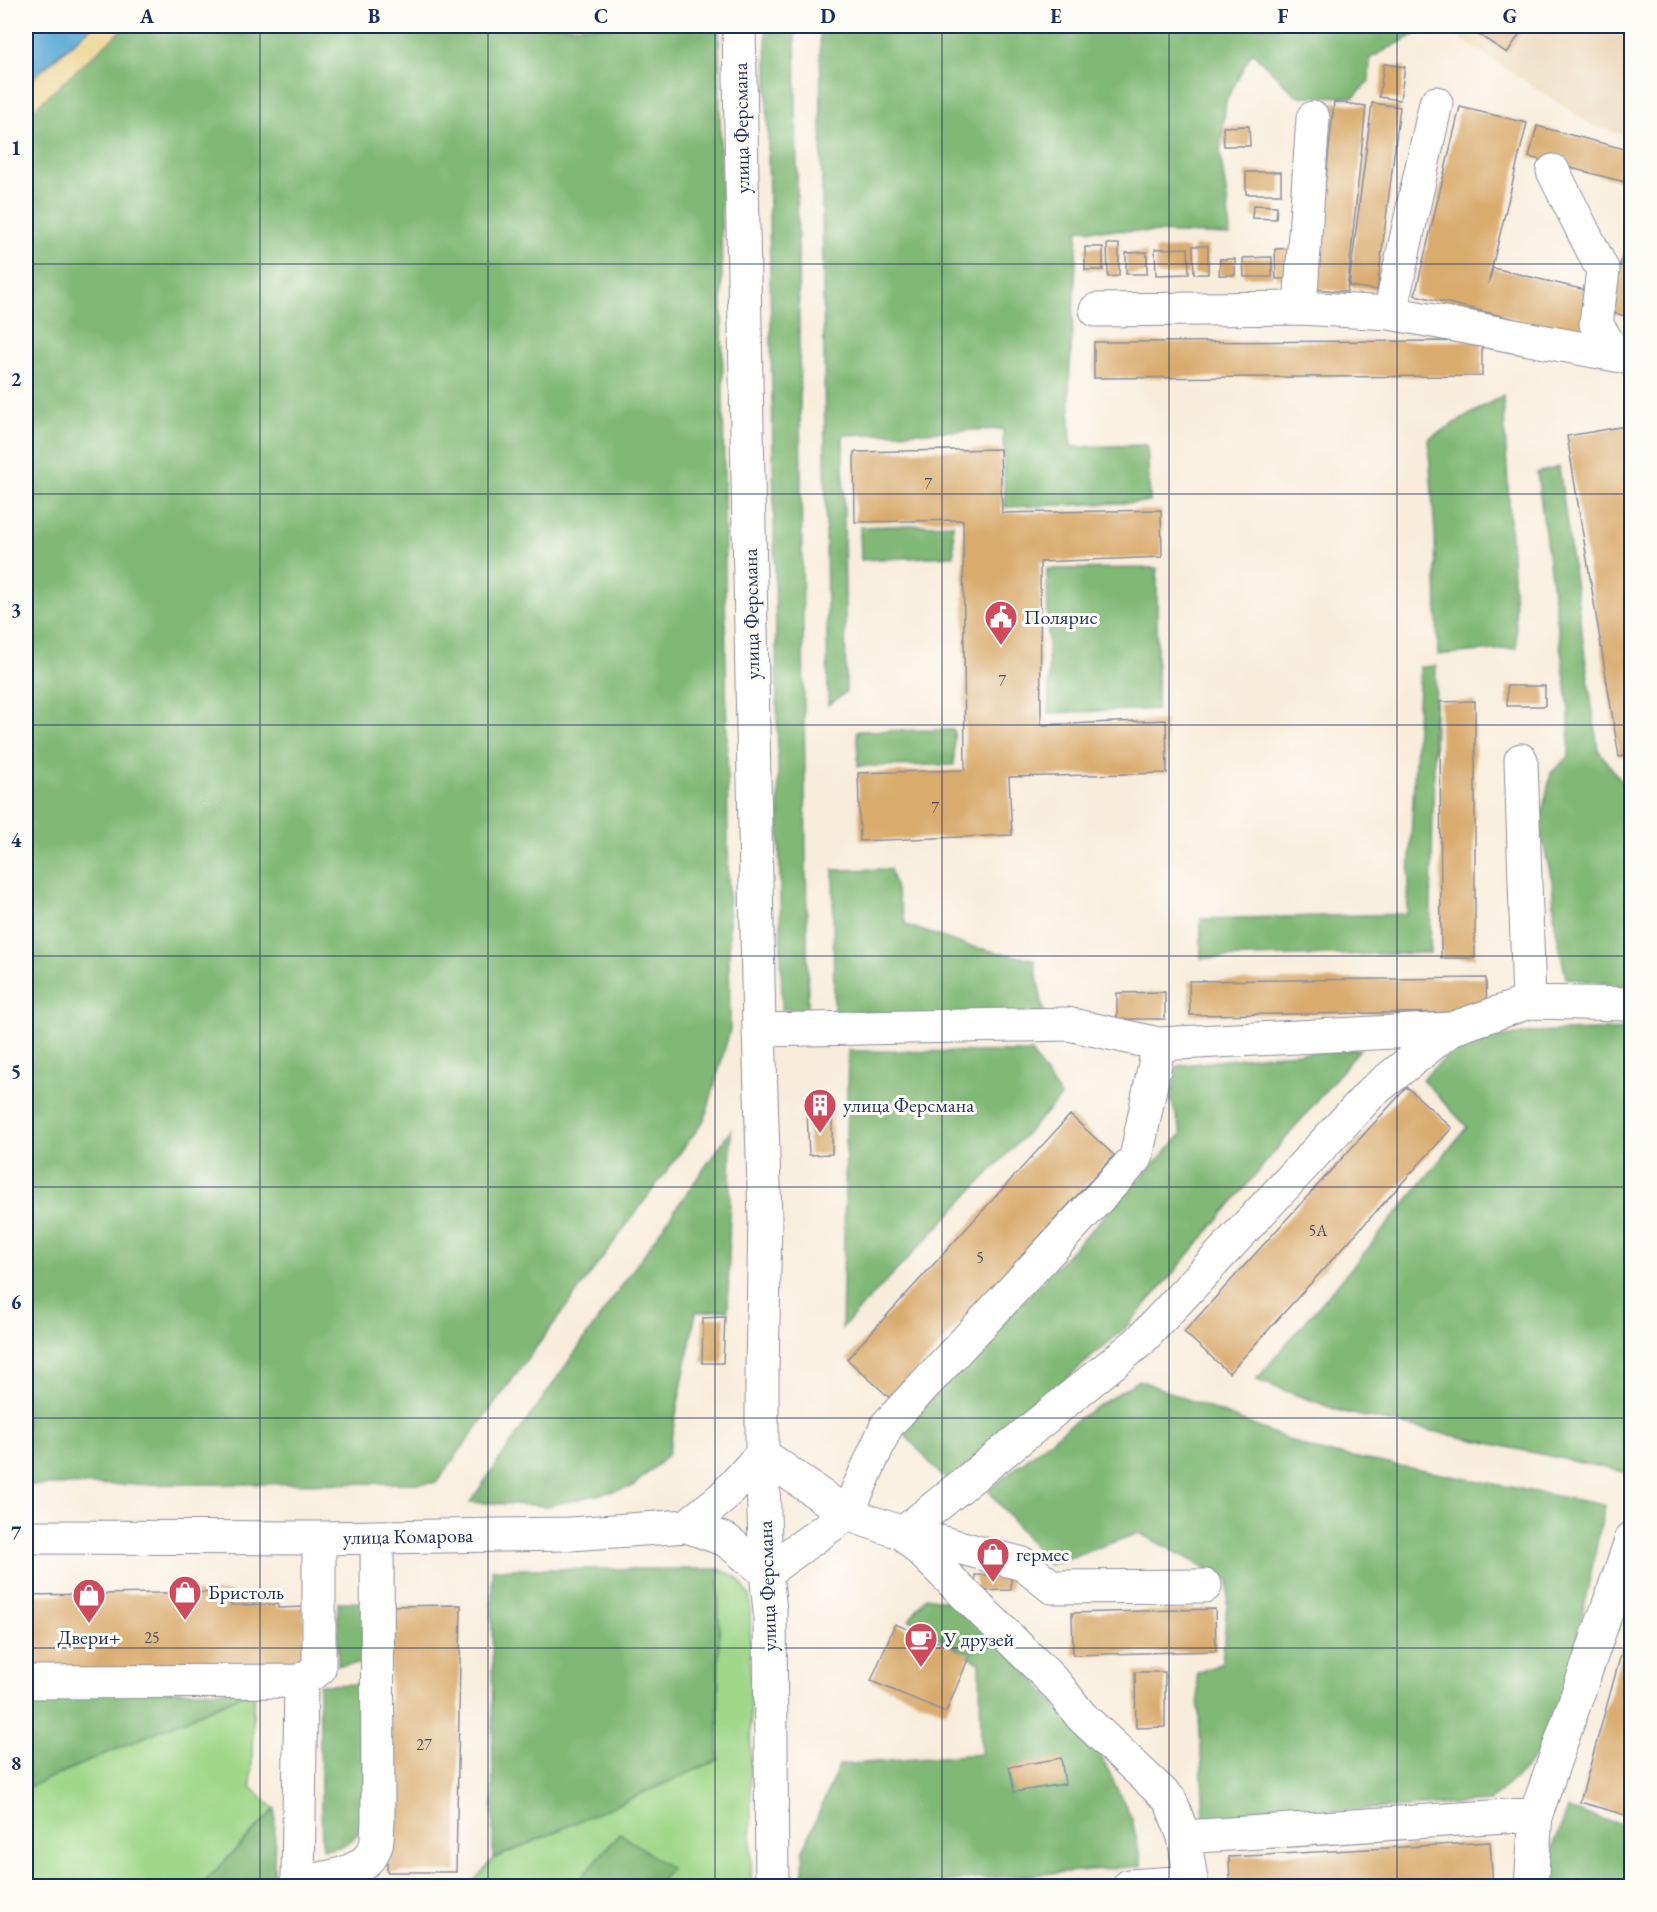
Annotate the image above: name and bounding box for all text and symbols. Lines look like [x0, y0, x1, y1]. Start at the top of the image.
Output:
text: A [139, 3, 155, 29]
text: B [368, 3, 380, 29]
text: C [594, 3, 608, 29]
text: D [820, 3, 836, 29]
text: E [1050, 3, 1062, 29]
text: F [1278, 3, 1289, 29]
text: G [1503, 3, 1517, 29]
street label: улица Ферсмана [727, 62, 755, 194]
text: 1 [11, 135, 21, 161]
text: 2 [11, 366, 22, 392]
house number: 7 [924, 473, 932, 494]
street label: улица Ферсмана [737, 548, 765, 680]
text: 3 [11, 597, 21, 623]
public building icon: Полярис [983, 599, 1019, 646]
place label: Полярис [1024, 604, 1098, 630]
house number: 7 [998, 670, 1006, 691]
house number: 7 [931, 797, 939, 818]
text: 4 [11, 827, 22, 853]
text: 5 [11, 1058, 21, 1084]
building icon: улица Ферсмана [802, 1087, 838, 1134]
place label: улица Ферсмана [843, 1092, 974, 1118]
house number: 5А [1309, 1220, 1328, 1241]
house number: 5 [976, 1247, 984, 1268]
text: 6 [11, 1289, 22, 1315]
text: 7 [11, 1520, 22, 1546]
street label: улица Ферсмана [752, 1520, 782, 1652]
street label: улица Комарова [343, 1522, 473, 1550]
shop icon: гермес [975, 1536, 1011, 1583]
place label: гермес [1016, 1541, 1069, 1567]
shop icon: Бристоль [167, 1574, 203, 1621]
shop icon: Двери+ [71, 1577, 107, 1624]
place label: Бристоль [208, 1579, 284, 1605]
cafe icon: У друзей [903, 1621, 939, 1668]
place label: Двери+ [57, 1624, 121, 1650]
place label: У друзей [943, 1626, 1015, 1652]
house number: 25 [144, 1627, 160, 1648]
house number: 27 [416, 1734, 432, 1755]
text: 8 [11, 1750, 21, 1776]

